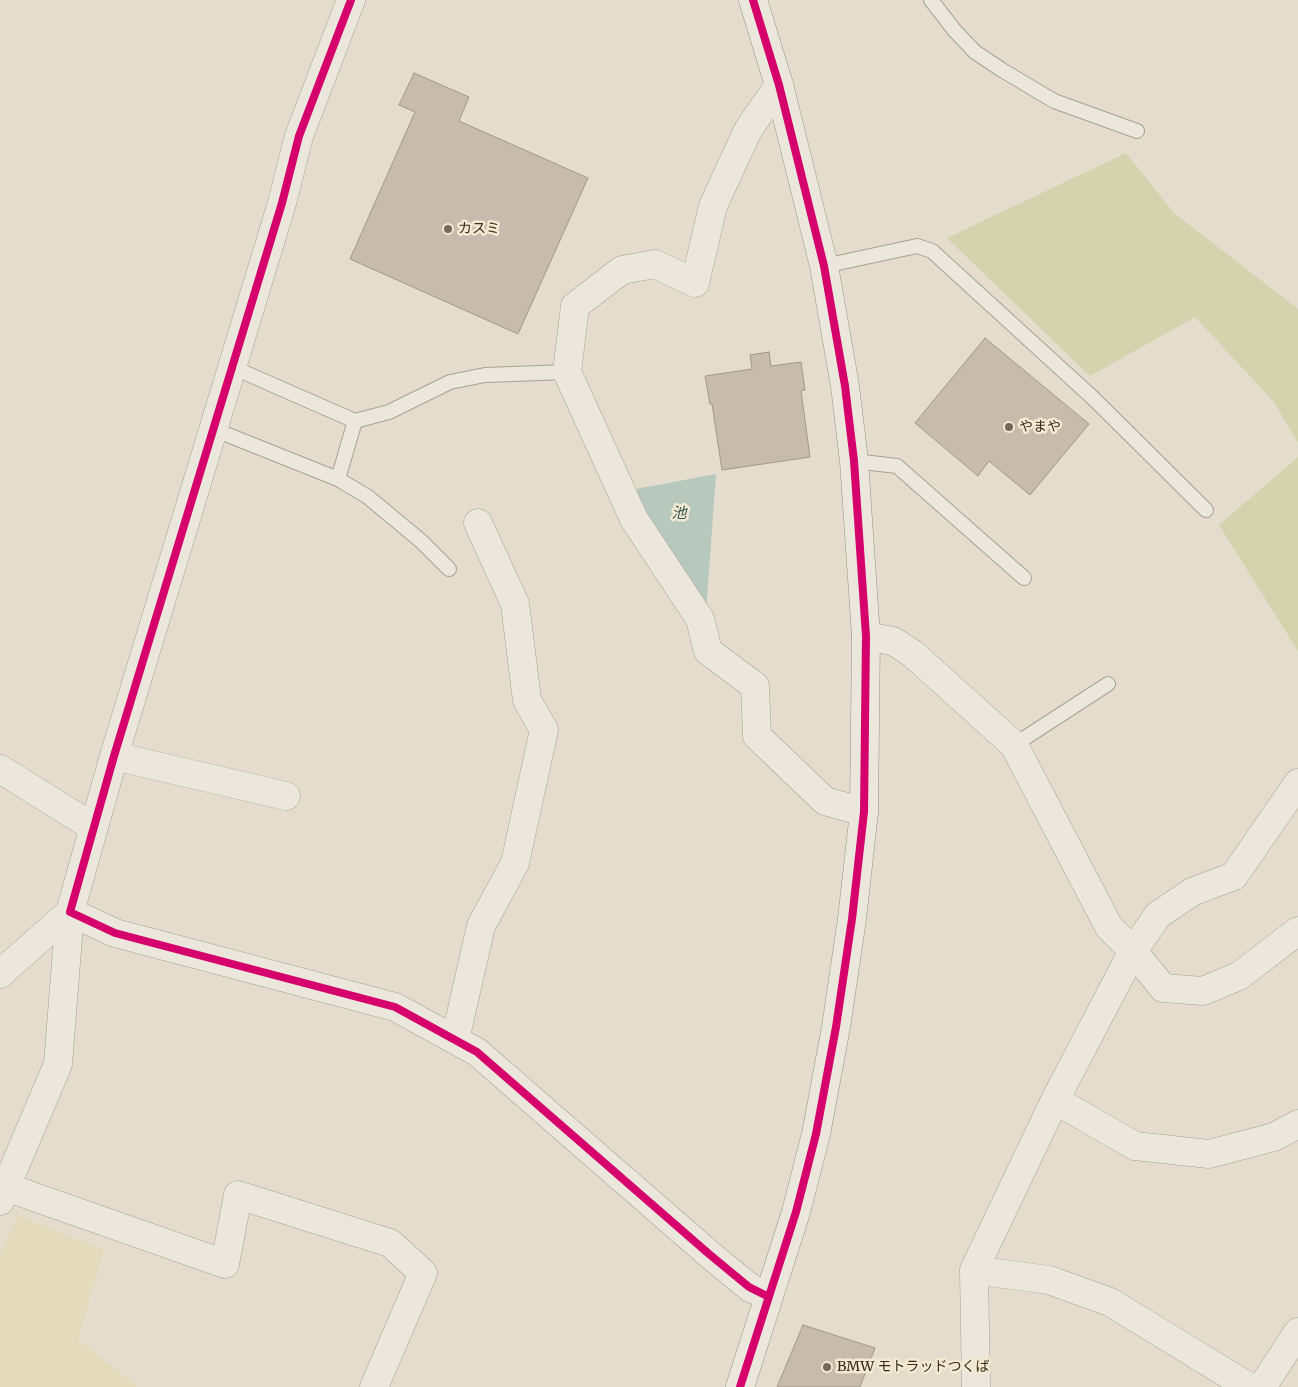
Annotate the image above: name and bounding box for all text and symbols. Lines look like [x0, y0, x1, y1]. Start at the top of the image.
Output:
place label: カスミ [458, 221, 500, 237]
marker: カスミ [442, 223, 454, 235]
place label: やまや [1019, 419, 1061, 435]
marker: やまや [1003, 421, 1015, 433]
water label: 池 [672, 505, 686, 523]
place label: BMW モトラッドつくば [837, 1359, 989, 1375]
marker: BMW モトラッドつくば [821, 1361, 833, 1373]

